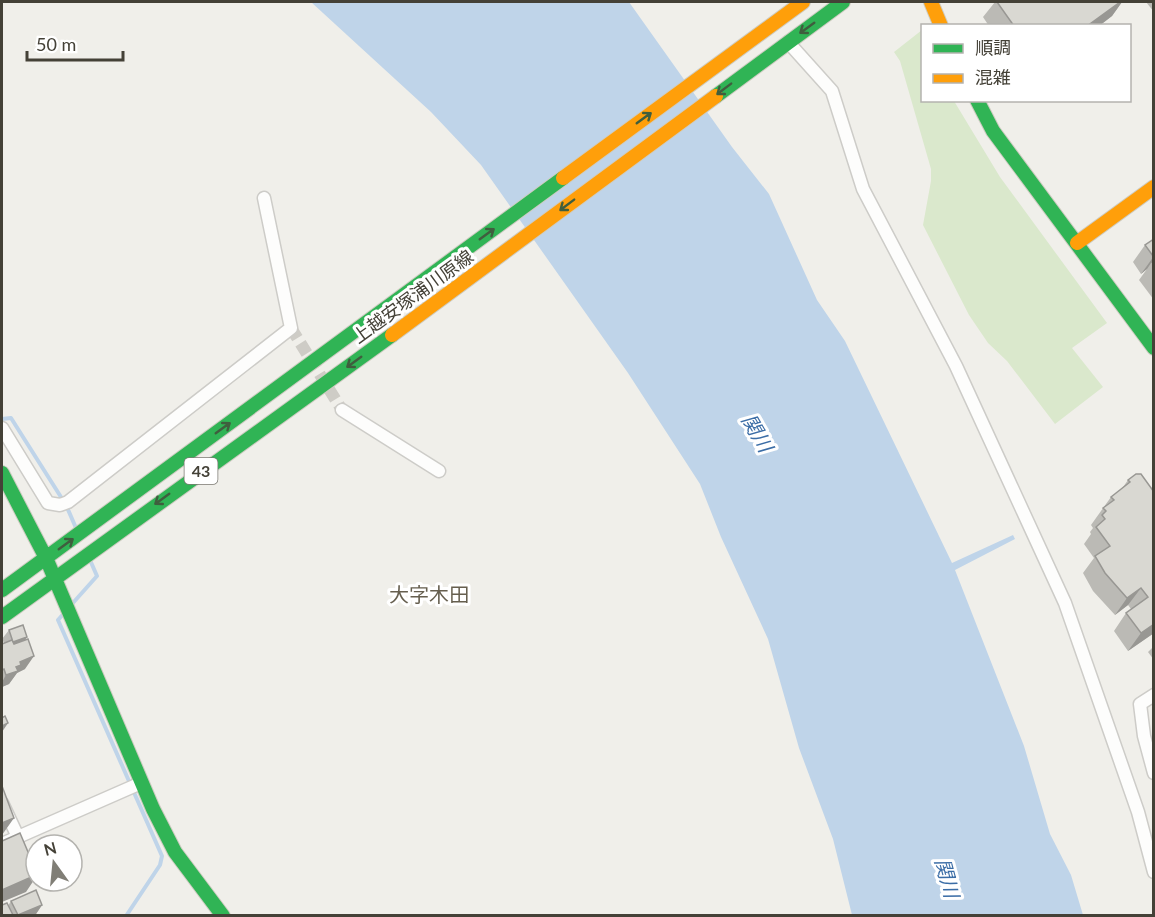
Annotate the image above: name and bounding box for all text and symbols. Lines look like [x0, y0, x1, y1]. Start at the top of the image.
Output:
one-way arrow [799, 22, 815, 34]
scale bar [27, 24, 123, 62]
legend [921, 24, 1131, 102]
text: 50 m [36, 33, 76, 55]
text: 順調 [975, 36, 1011, 58]
text: 混雑 [975, 66, 1011, 88]
one-way arrow [716, 83, 732, 96]
one-way arrow [636, 112, 652, 125]
one-way arrow [560, 199, 576, 212]
one-way arrow [478, 227, 494, 240]
street label: 上越安塚浦川原線 [348, 245, 477, 347]
one-way arrow [347, 355, 363, 368]
water label: 関川 [737, 409, 779, 458]
one-way arrow [215, 422, 231, 435]
road number: 43 [184, 458, 218, 484]
one-way arrow [154, 493, 170, 506]
one-way arrow [58, 538, 74, 551]
district label: 大字木田 [389, 582, 469, 606]
north arrow [24, 833, 84, 893]
text: N [42, 837, 58, 859]
water label: 関川 [931, 855, 965, 902]

